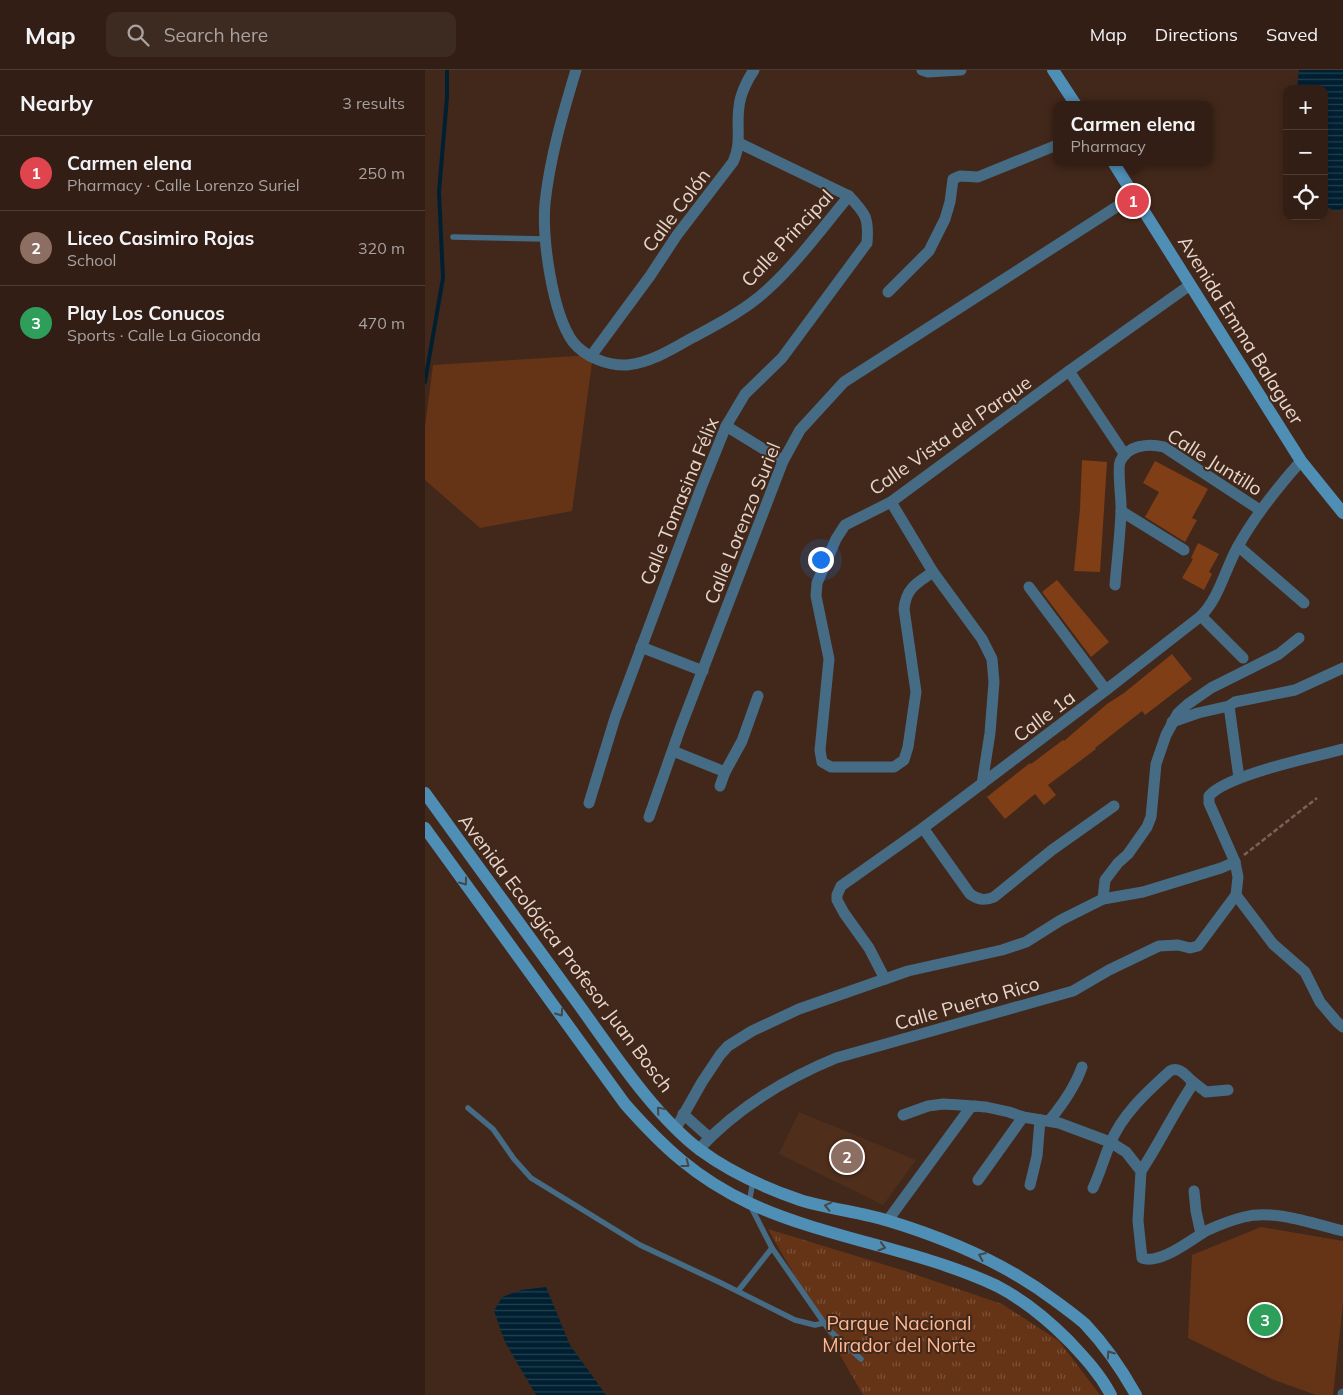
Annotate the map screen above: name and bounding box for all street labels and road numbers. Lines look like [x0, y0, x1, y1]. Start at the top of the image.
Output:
street label: Calle Colón [637, 164, 715, 256]
street label: Calle Principal [736, 184, 838, 292]
street label: Avenida Emma Balaguer [1173, 231, 1309, 429]
street label: Calle Vista del Parque [864, 370, 1036, 500]
street label: Calle Tomasina Félix [634, 414, 724, 588]
street label: Calle Juntillo [1163, 423, 1267, 501]
street label: Calle Lorenzo Suriel [699, 439, 785, 607]
street label: Calle 1a [1008, 685, 1080, 747]
street label: Avenida Ecológica Profesor Juan Bosch [453, 809, 679, 1097]
street label: Calle Puerto Rico [892, 971, 1042, 1035]

